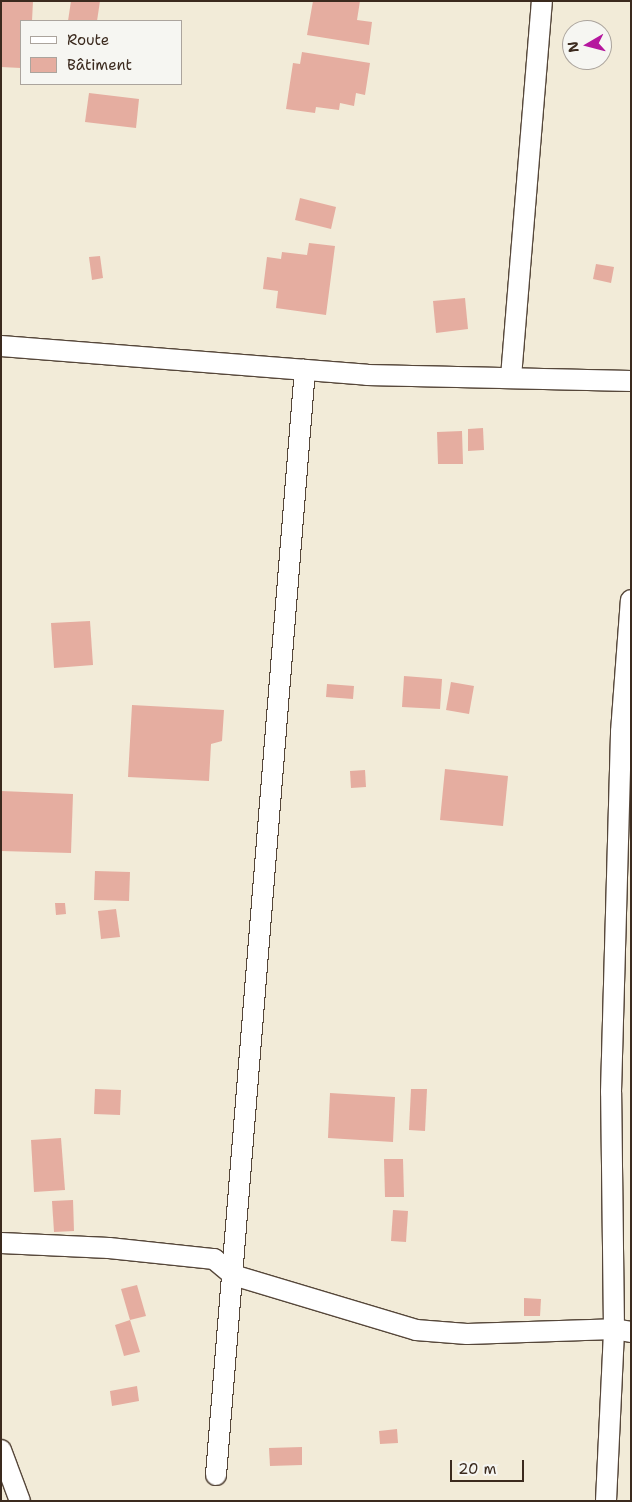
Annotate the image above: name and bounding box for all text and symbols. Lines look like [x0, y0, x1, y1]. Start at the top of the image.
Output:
legend [20, 20, 182, 85]
north arrow [562, 20, 612, 70]
text: Route [67, 30, 109, 50]
text: N [563, 40, 583, 54]
text: Bâtiment [67, 55, 132, 75]
scale bar [452, 1450, 526, 1482]
text: 20 m [458, 1459, 497, 1479]

